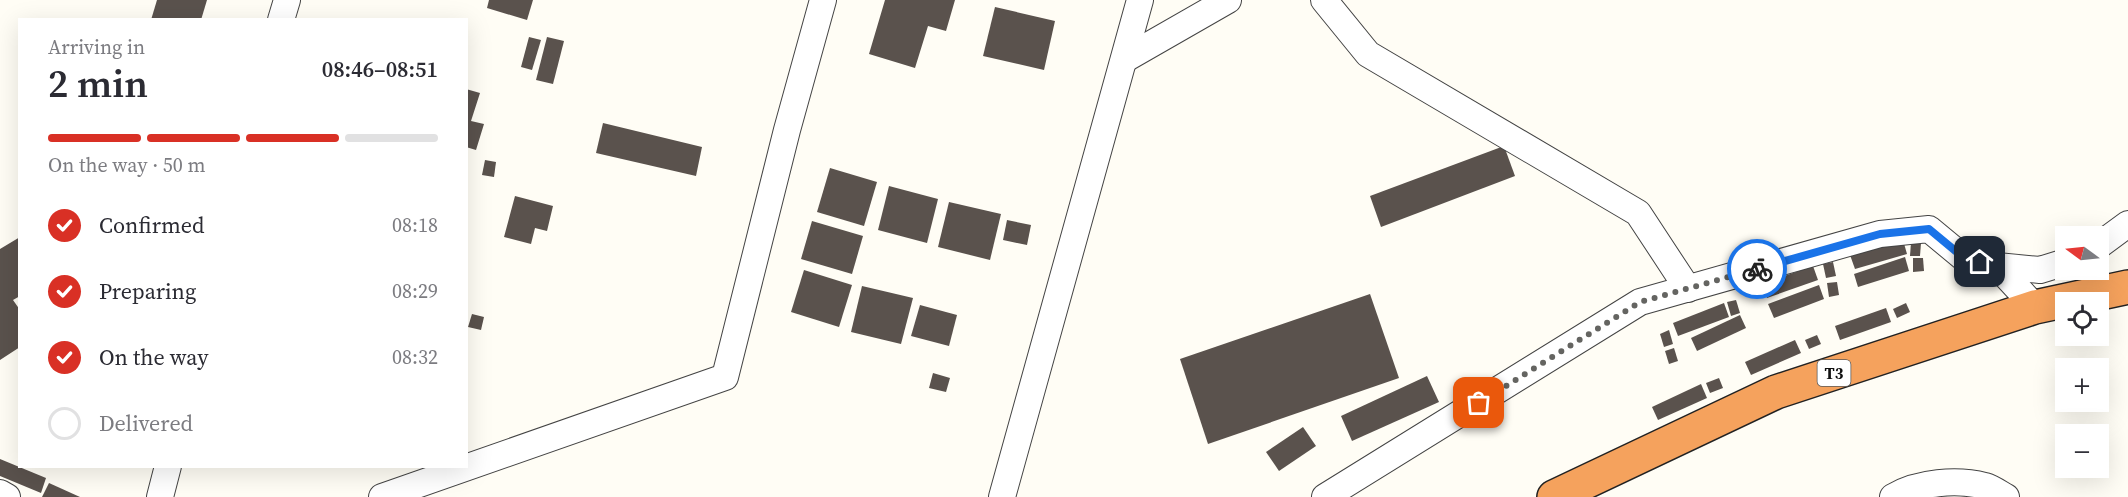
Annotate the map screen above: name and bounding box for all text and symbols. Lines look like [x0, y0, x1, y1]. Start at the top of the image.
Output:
text: Arriving in [48, 33, 145, 61]
text: 08:46–08:51 [322, 54, 438, 84]
text: 2 min [48, 57, 148, 110]
text: On the way · 50 m [48, 151, 205, 179]
icon: check [48, 209, 81, 242]
text: Confirmed [99, 210, 204, 240]
text: 08:18 [392, 211, 438, 239]
north arrow [2055, 226, 2109, 280]
map controls [2055, 226, 2109, 478]
pin [1954, 236, 2005, 287]
courier [1727, 239, 1787, 299]
icon: home [1963, 245, 1996, 278]
icon: bike [1741, 253, 1774, 286]
icon: check [48, 275, 81, 308]
text: Preparing [99, 276, 196, 306]
text: 08:29 [392, 277, 438, 305]
button: locate [2055, 292, 2109, 346]
icon: check [48, 341, 81, 374]
text: On the way [99, 342, 208, 372]
text: 08:32 [392, 343, 438, 371]
button: + [2055, 358, 2109, 412]
road number: T3 [1818, 360, 1850, 386]
pin [1453, 377, 1504, 428]
icon: bag [1462, 386, 1495, 419]
text: Delivered [99, 408, 193, 438]
button: − [2055, 424, 2109, 478]

